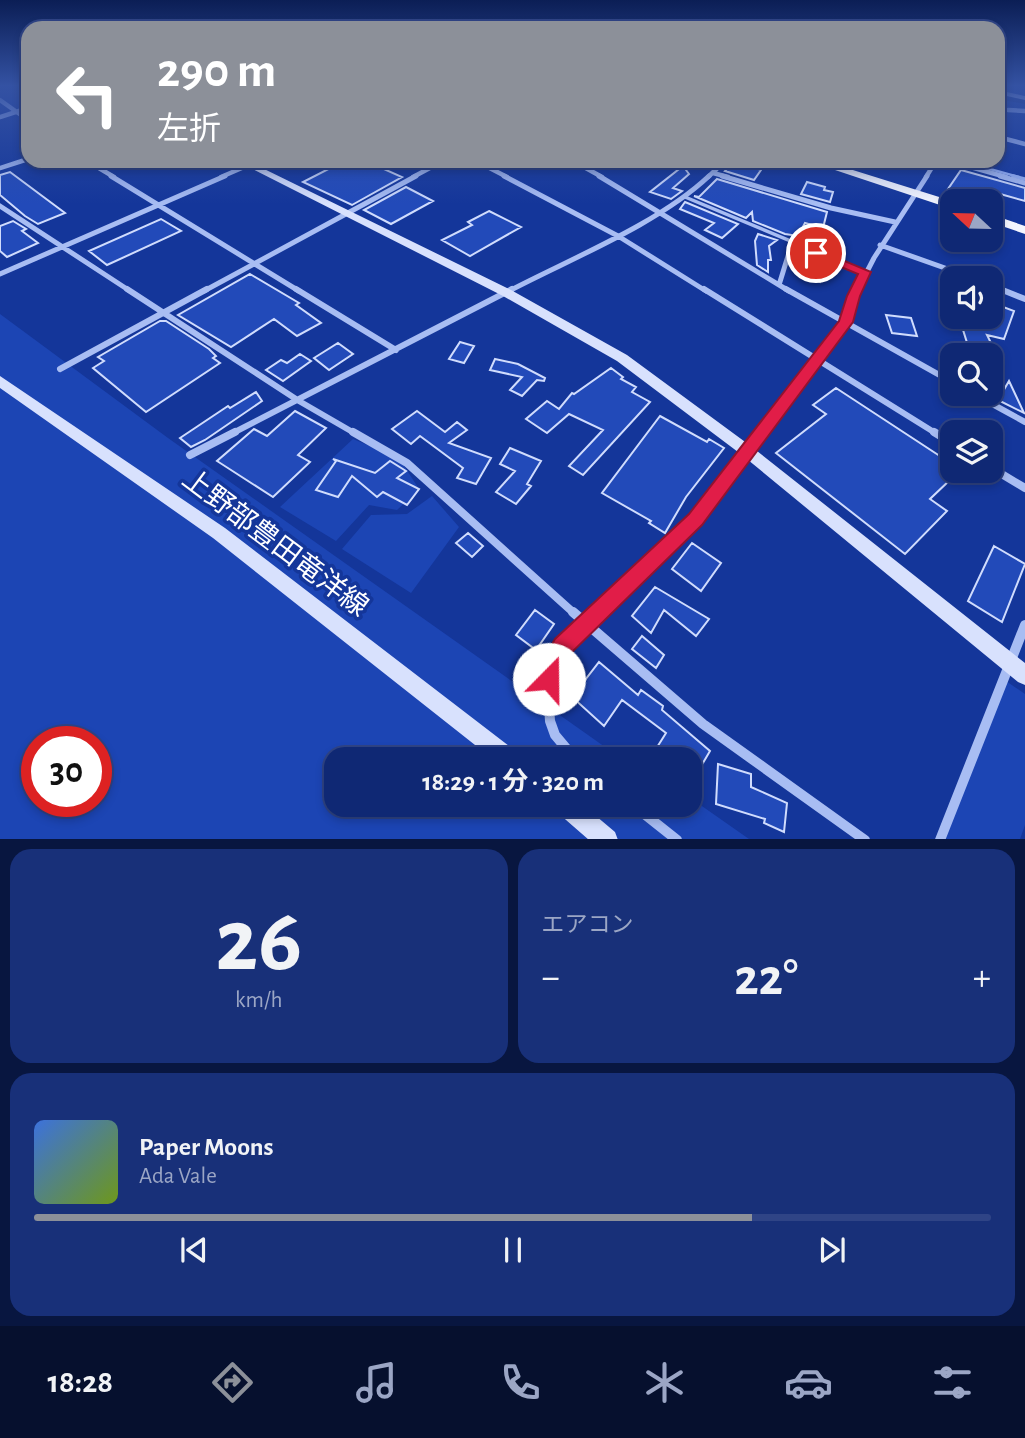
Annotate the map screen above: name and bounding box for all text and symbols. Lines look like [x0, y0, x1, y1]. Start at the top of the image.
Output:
text: 290 m [157, 47, 276, 96]
icon: left [42, 49, 133, 140]
text: 左折 [157, 113, 221, 145]
north arrow [940, 189, 1003, 252]
map controls [940, 189, 1003, 483]
pin [786, 223, 846, 283]
icon: arrive [797, 234, 835, 272]
button: sound [940, 266, 1003, 329]
button: search [940, 343, 1003, 406]
button: layers [940, 420, 1003, 483]
street label: 上野部豊田竜洋線 [177, 463, 374, 622]
position arrow [512, 642, 586, 716]
speed limit sign: 30 [21, 726, 112, 817]
text: 18:29 · 1 分 · 320 m [422, 769, 604, 795]
text: 26 [215, 896, 302, 987]
text: エアコン [542, 914, 634, 937]
text: 22° [734, 952, 798, 1004]
text: − [542, 959, 560, 997]
text: + [973, 959, 991, 997]
text: km/h [235, 989, 282, 1012]
text: Paper Moons [139, 1134, 274, 1160]
text: Ada Vale [139, 1165, 217, 1188]
icon: previous [175, 1231, 213, 1269]
icon: pause [494, 1231, 532, 1269]
icon: next [813, 1231, 851, 1269]
icon: directions [208, 1358, 257, 1407]
icon: music [352, 1358, 401, 1407]
icon: phone [496, 1358, 545, 1407]
icon: climate [640, 1358, 689, 1407]
icon: car [784, 1358, 833, 1407]
icon: filters [928, 1358, 977, 1407]
text: 18:28 [48, 1366, 113, 1398]

